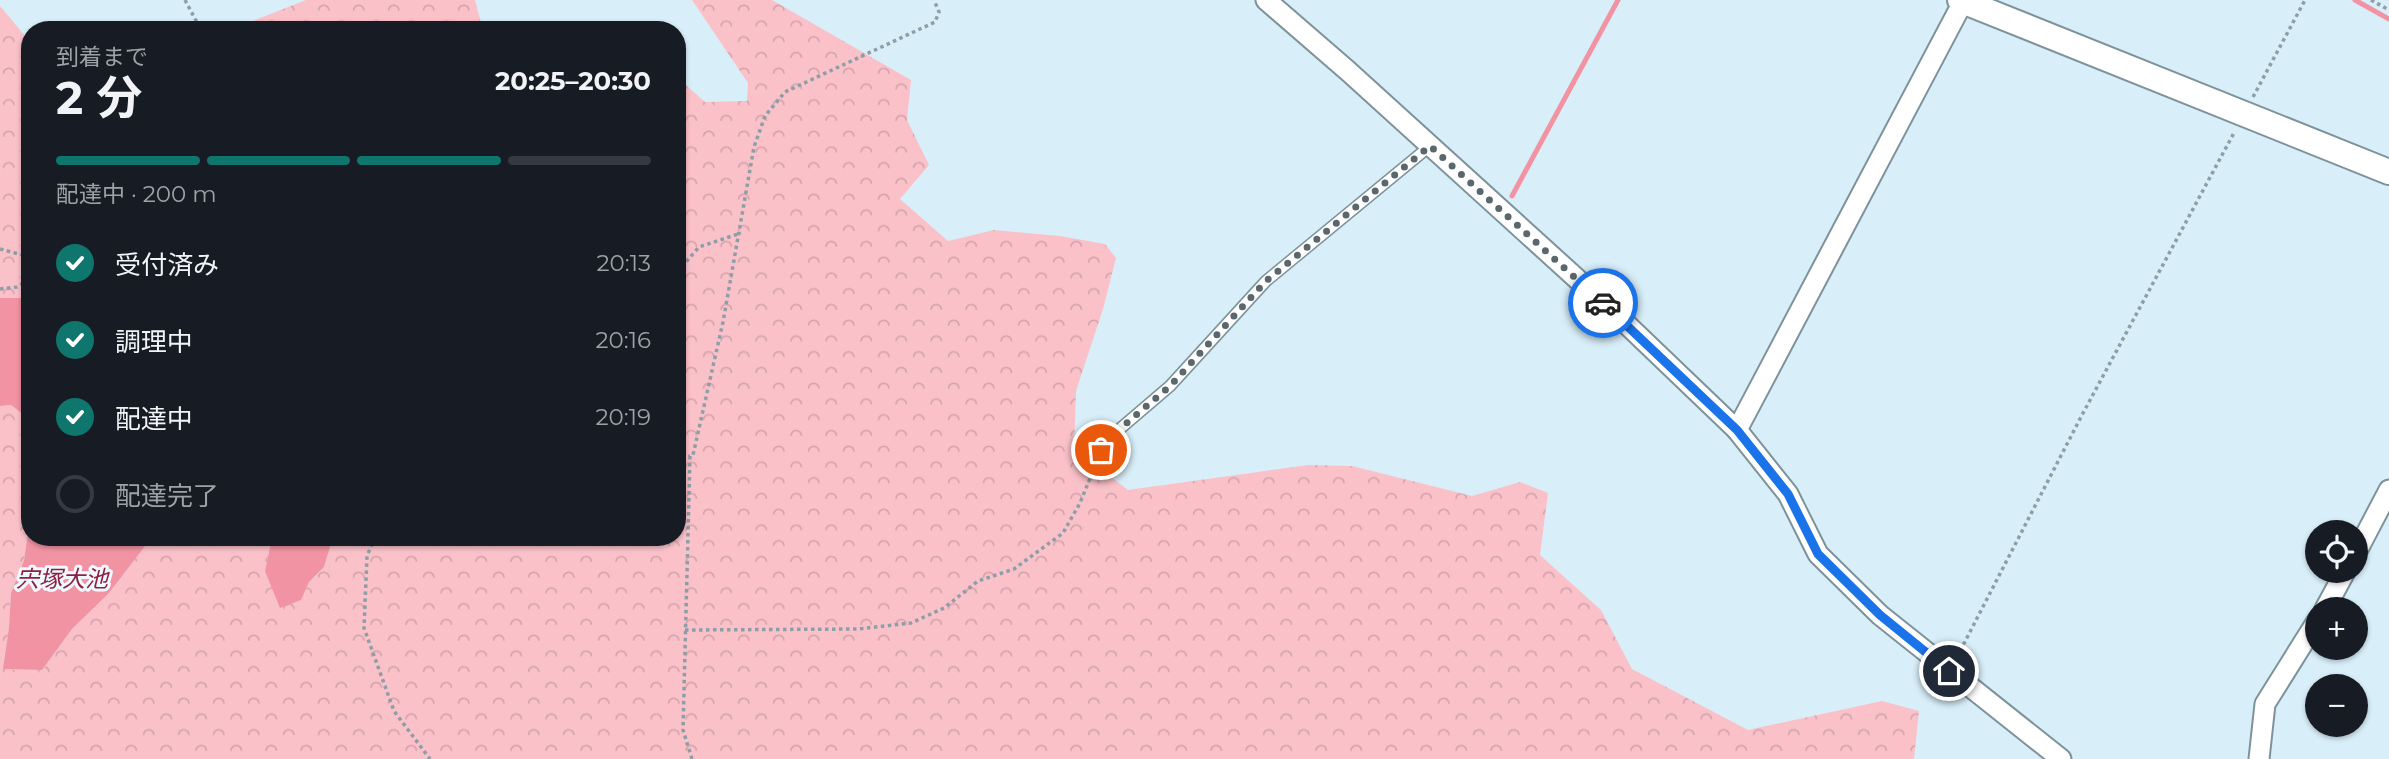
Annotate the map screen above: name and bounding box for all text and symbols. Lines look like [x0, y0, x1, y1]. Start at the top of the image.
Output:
text: 到着まで [56, 43, 148, 71]
text: 20:25–20:30 [495, 65, 651, 97]
text: 2 分 [56, 69, 142, 126]
text: 配達中 · 200 m [56, 180, 217, 208]
icon: check [56, 244, 94, 282]
text: 受付済み [115, 249, 219, 281]
text: 20:13 [597, 249, 651, 277]
courier [1568, 268, 1638, 338]
icon: car [1584, 284, 1622, 322]
icon: check [56, 321, 94, 359]
text: 調理中 [115, 326, 193, 358]
text: 20:16 [596, 326, 651, 354]
icon: check [56, 398, 94, 436]
text: 配達中 [115, 403, 193, 435]
text: 20:19 [596, 403, 651, 431]
pin [1071, 420, 1131, 480]
icon: bag [1082, 431, 1120, 469]
text: 配達完了 [115, 480, 219, 512]
map controls [2305, 520, 2368, 737]
button: locate [2305, 520, 2368, 583]
water label: 宍塚大池 [16, 565, 110, 593]
button: + [2305, 597, 2368, 660]
pin [1919, 641, 1979, 701]
icon: home [1930, 652, 1968, 690]
button: − [2305, 674, 2368, 737]

